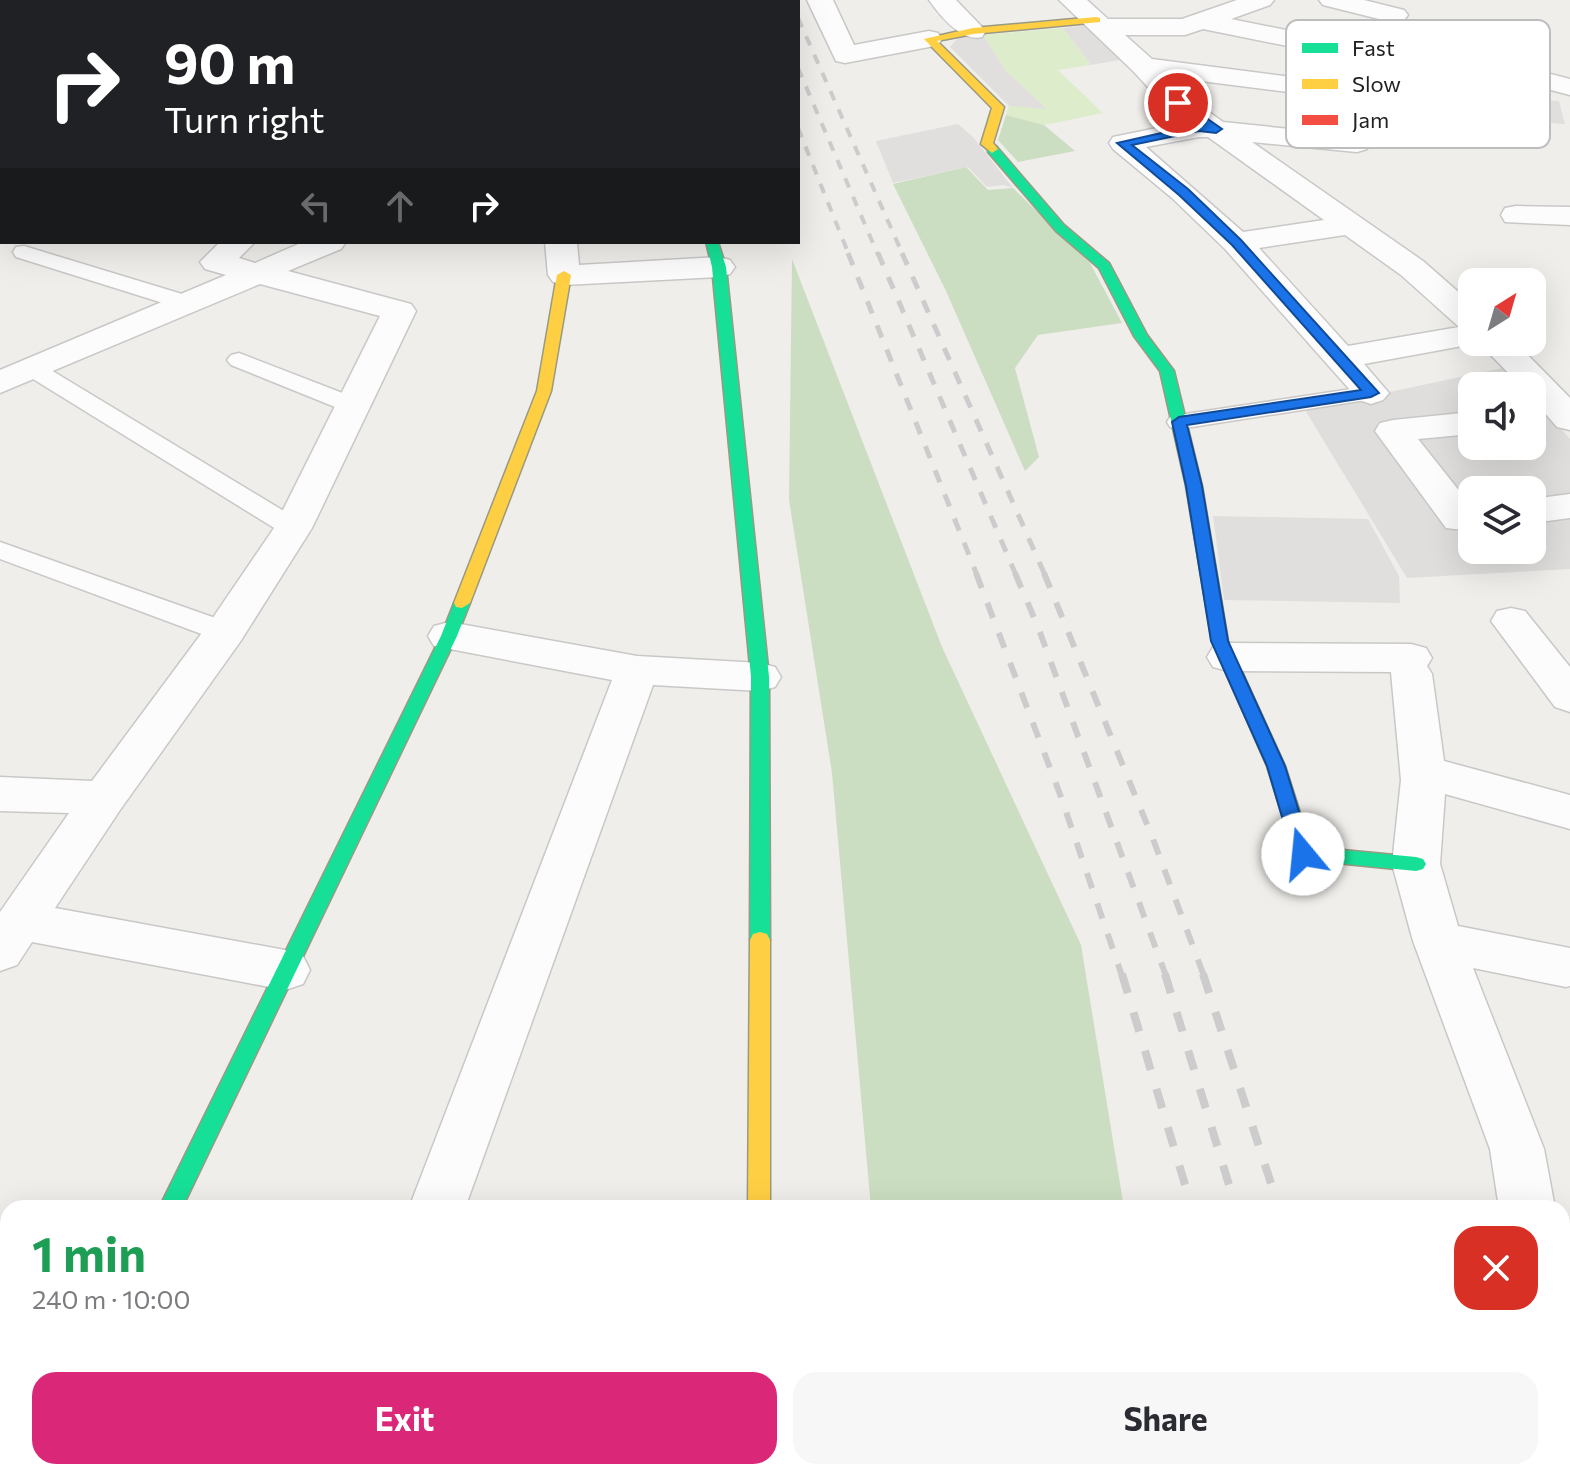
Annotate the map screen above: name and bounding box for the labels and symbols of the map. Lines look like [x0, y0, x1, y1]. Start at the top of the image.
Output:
legend [1286, 20, 1550, 148]
text: Fast [1352, 34, 1395, 61]
pin [1144, 69, 1212, 137]
text: Slow [1352, 70, 1401, 97]
text: Jam [1352, 106, 1389, 133]
north arrow [1458, 268, 1546, 356]
position arrow [1261, 812, 1345, 896]

